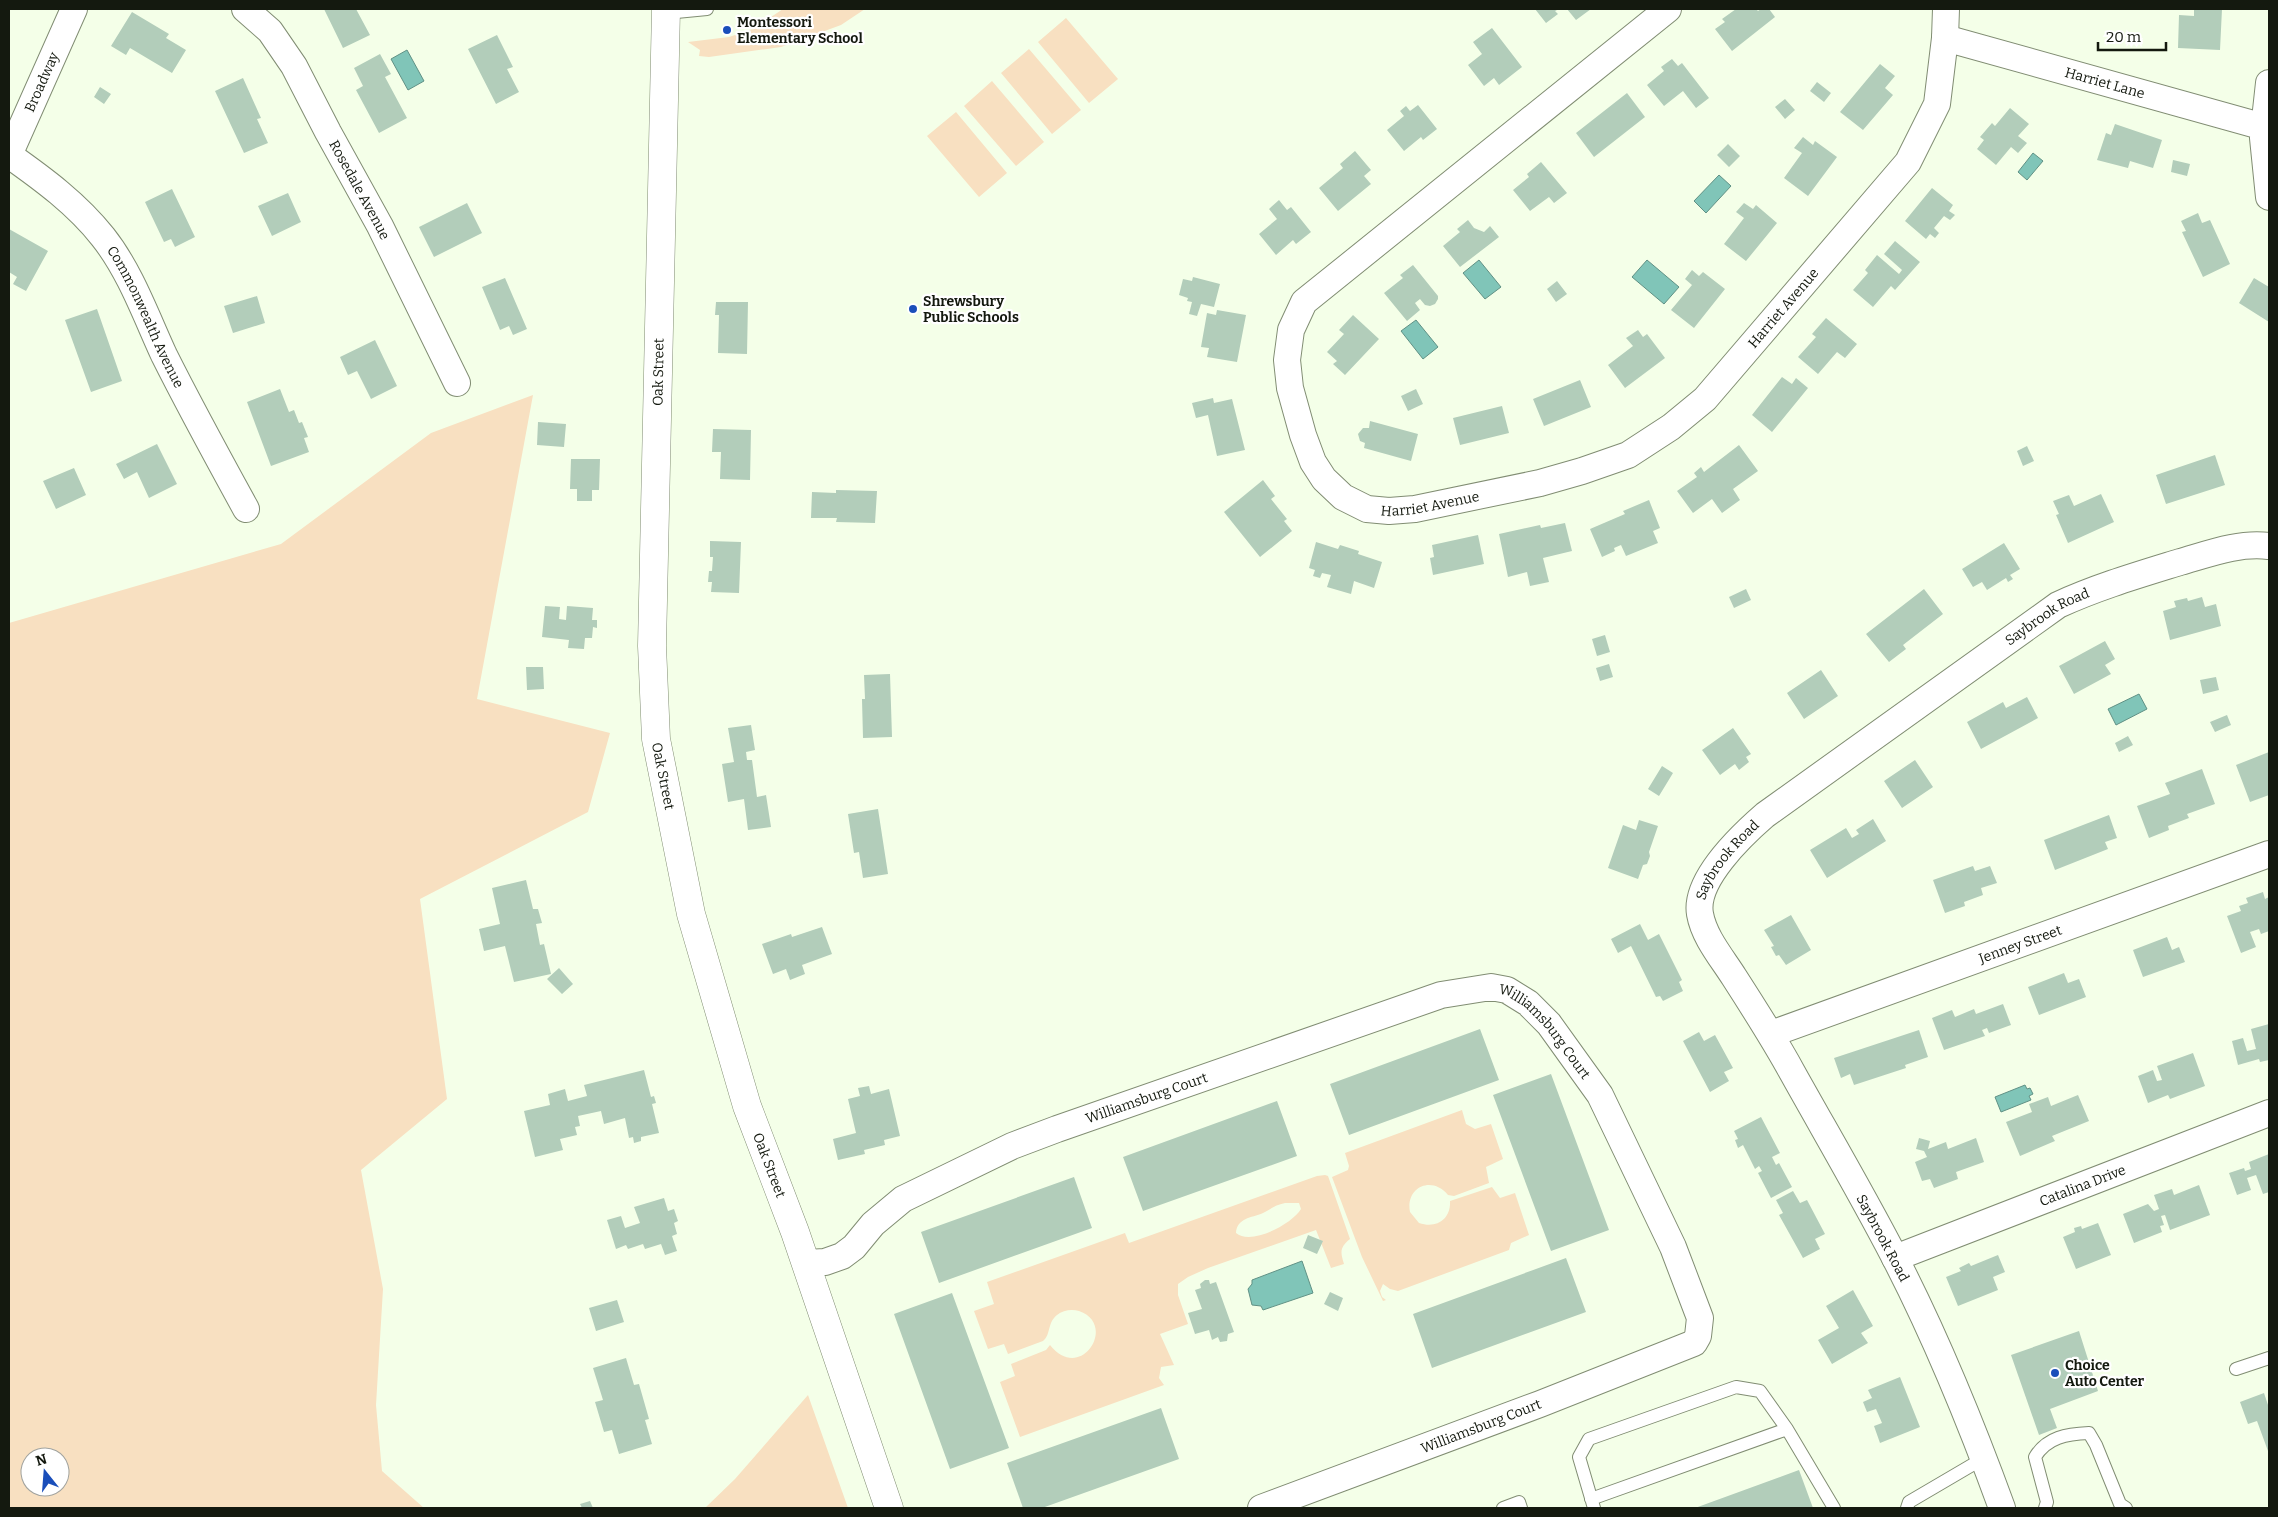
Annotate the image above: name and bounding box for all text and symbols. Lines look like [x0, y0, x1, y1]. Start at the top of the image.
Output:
place label: Montessori Elementary School [737, 14, 863, 47]
scale bar [2098, 20, 2166, 52]
marker: Montessori Elementary School [721, 24, 733, 36]
text: 20 m [2106, 28, 2142, 46]
street label: Broadway [21, 49, 63, 115]
street label: Harriet Lane [2063, 64, 2147, 102]
street label: Rosedale Avenue [325, 137, 393, 243]
street label: Commonwealth Avenue [103, 243, 187, 391]
street label: Harriet Avenue [1745, 265, 1822, 352]
place label: Shrewsbury Public Schools [923, 293, 1019, 326]
marker: Shrewsbury Public Schools [907, 303, 919, 315]
street label: Oak Street [649, 338, 668, 406]
street label: Harriet Avenue [1380, 488, 1481, 520]
street label: Saybrook Road [2002, 585, 2092, 649]
street label: Oak Street [648, 741, 678, 811]
street label: Saybrook Road [1693, 817, 1763, 902]
street label: Jenney Street [1976, 922, 2064, 968]
street label: Williamsburg Court [1498, 981, 1594, 1083]
street label: Williamsburg Court [1084, 1069, 1210, 1127]
street label: Oak Street [749, 1130, 789, 1200]
street label: Catalina Drive [2037, 1161, 2128, 1210]
street label: Saybrook Road [1852, 1192, 1913, 1285]
place label: Choice Auto Center [2065, 1357, 2145, 1390]
marker: Choice Auto Center [2049, 1367, 2061, 1379]
street label: Williamsburg Court [1419, 1396, 1544, 1457]
north arrow [20, 1447, 70, 1497]
text: N [34, 1450, 49, 1470]

